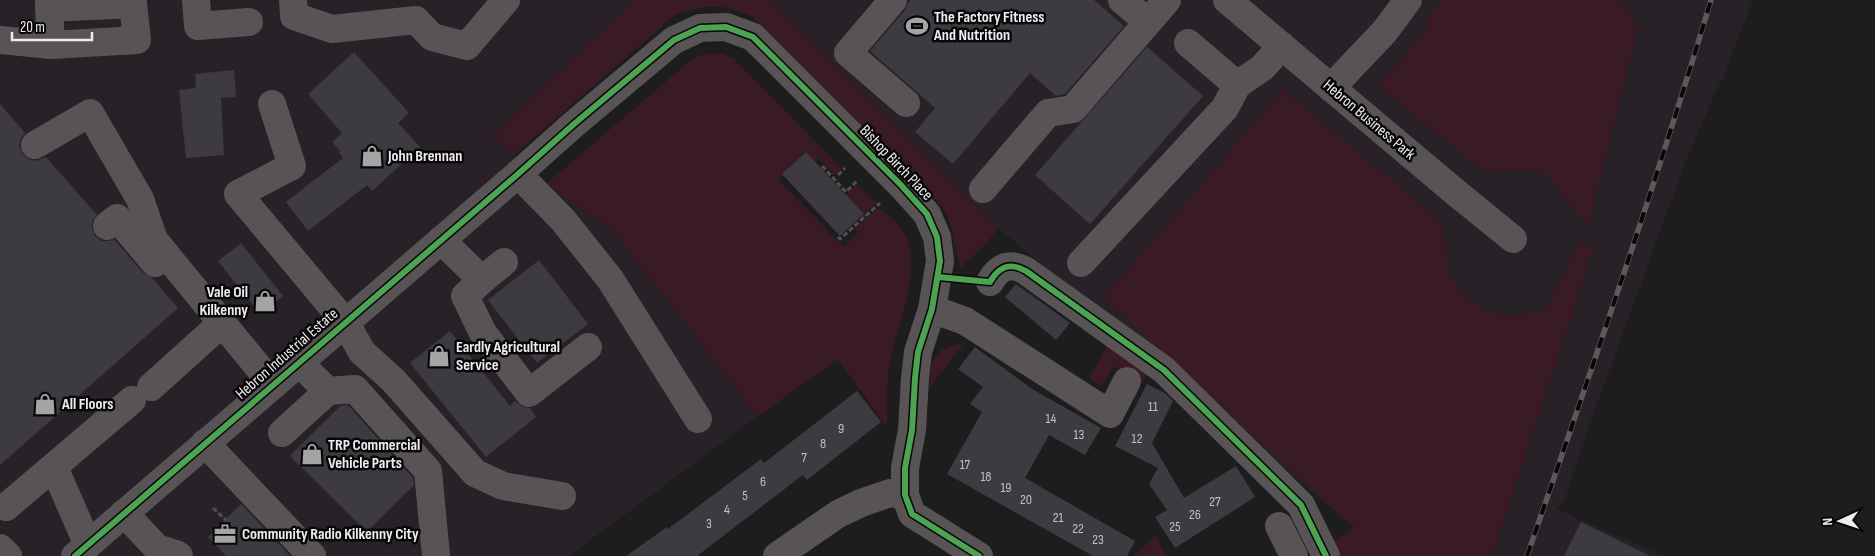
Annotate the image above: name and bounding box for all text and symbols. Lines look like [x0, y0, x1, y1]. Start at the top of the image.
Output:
place label: The Factory Fitness And Nutrition [933, 8, 1044, 45]
scale bar [12, 10, 92, 42]
sports icon: The Factory Fitness And Nutrition [904, 13, 930, 39]
text: 20 m [20, 18, 45, 37]
street label: Hebron Business Park [1319, 76, 1419, 164]
street label: Bishop Birch Place [855, 121, 937, 205]
shop icon: John Brennan [359, 143, 385, 169]
place label: John Brennan [387, 147, 462, 166]
place label: Vale Oil Kilkenny [199, 283, 248, 320]
shop icon: Vale Oil Kilkenny [252, 288, 278, 314]
street label: Hebron Industrial Estate [232, 304, 342, 404]
place label: Eardly Agricultural Service [456, 338, 560, 375]
shop icon: Eardly Agricultural Service [426, 343, 452, 369]
shop icon: All Floors [32, 391, 58, 417]
place label: All Floors [61, 395, 113, 414]
house number: 11 [1148, 398, 1158, 415]
house number: 14 [1046, 410, 1057, 427]
house number: 9 [838, 420, 844, 437]
house number: 13 [1074, 426, 1085, 443]
house number: 12 [1132, 430, 1143, 447]
house number: 8 [820, 435, 826, 452]
place label: TRP Commercial Vehicle Parts [328, 436, 420, 473]
shop icon: TRP Commercial Vehicle Parts [299, 441, 325, 467]
house number: 7 [801, 449, 807, 466]
house number: 17 [960, 456, 971, 473]
house number: 18 [980, 468, 992, 485]
house number: 6 [760, 473, 766, 490]
house number: 19 [1000, 479, 1012, 496]
house number: 5 [742, 487, 748, 504]
house number: 20 [1020, 491, 1032, 508]
house number: 27 [1209, 493, 1221, 510]
north arrow [1815, 496, 1865, 546]
house number: 4 [724, 501, 730, 518]
house number: 26 [1189, 506, 1201, 523]
house number: 21 [1053, 509, 1063, 526]
house number: 3 [706, 515, 712, 532]
text: N [1819, 517, 1836, 526]
house number: 25 [1169, 518, 1181, 535]
house number: 22 [1072, 520, 1084, 537]
office icon: Community Radio Kilkenny City [212, 521, 238, 547]
place label: Community Radio Kilkenny City [242, 525, 419, 544]
house number: 23 [1092, 531, 1104, 548]

